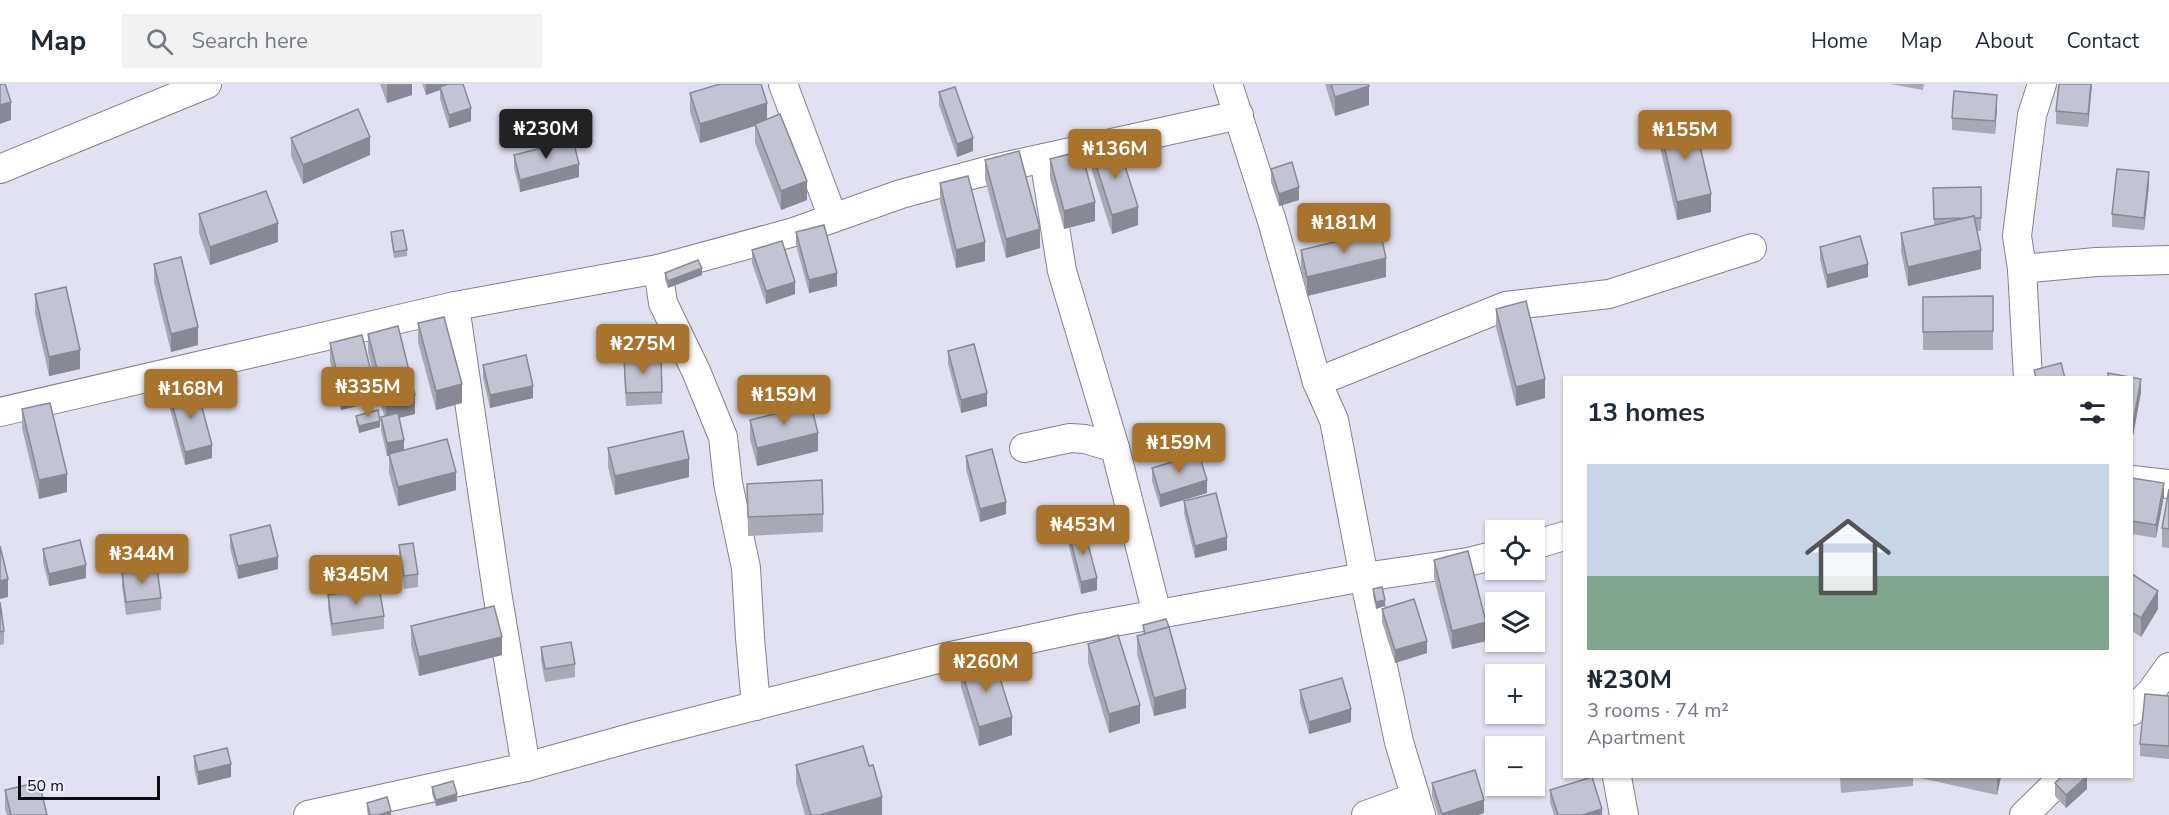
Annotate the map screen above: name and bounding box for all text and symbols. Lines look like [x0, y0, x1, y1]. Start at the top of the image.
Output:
search box [122, 14, 542, 68]
text: Map [30, 22, 86, 60]
icon: search [143, 25, 176, 58]
text: Search here [191, 26, 308, 56]
text: Home [1811, 27, 1868, 55]
text: Map [1901, 27, 1942, 55]
text: About [1975, 27, 2033, 55]
text: Contact [2066, 27, 2139, 55]
pin: ₦230M [504, 109, 588, 160]
pin: ₦155M [1643, 110, 1727, 161]
text: ₦230M [513, 115, 579, 142]
text: ₦155M [1652, 116, 1718, 143]
pin: ₦136M [1073, 129, 1157, 180]
text: ₦136M [1082, 135, 1148, 162]
pin: ₦181M [1302, 203, 1386, 254]
text: ₦181M [1311, 209, 1377, 236]
pin: ₦275M [601, 324, 685, 375]
text: ₦275M [610, 330, 676, 357]
pin: ₦335M [326, 367, 410, 418]
pin: ₦168M [149, 369, 233, 420]
text: ₦335M [335, 373, 401, 400]
text: ₦168M [158, 375, 224, 402]
pin: ₦159M [742, 375, 826, 426]
text: ₦159M [751, 381, 817, 408]
text: 13 homes [1587, 395, 1705, 430]
icon: filters [2076, 396, 2109, 429]
pin: ₦159M [1137, 423, 1221, 474]
text: ₦159M [1146, 429, 1212, 456]
icon: home [1794, 503, 1902, 611]
pin: ₦453M [1041, 505, 1125, 556]
text: ₦453M [1050, 511, 1116, 538]
map controls [1485, 520, 1545, 796]
button: locate [1485, 520, 1545, 580]
pin: ₦344M [100, 534, 184, 585]
text: ₦344M [109, 540, 175, 567]
pin: ₦345M [314, 555, 398, 606]
text: ₦345M [323, 561, 389, 588]
button: layers [1485, 592, 1545, 652]
pin: ₦260M [944, 642, 1028, 693]
text: ₦260M [953, 648, 1019, 675]
text: ₦230M [1587, 662, 1672, 697]
button: + [1485, 664, 1545, 724]
text: 3 rooms · 74 m² [1587, 697, 1729, 724]
text: Apartment [1587, 724, 1685, 751]
button: − [1485, 736, 1545, 796]
scale bar [18, 773, 160, 800]
text: 50 m [27, 775, 64, 797]

